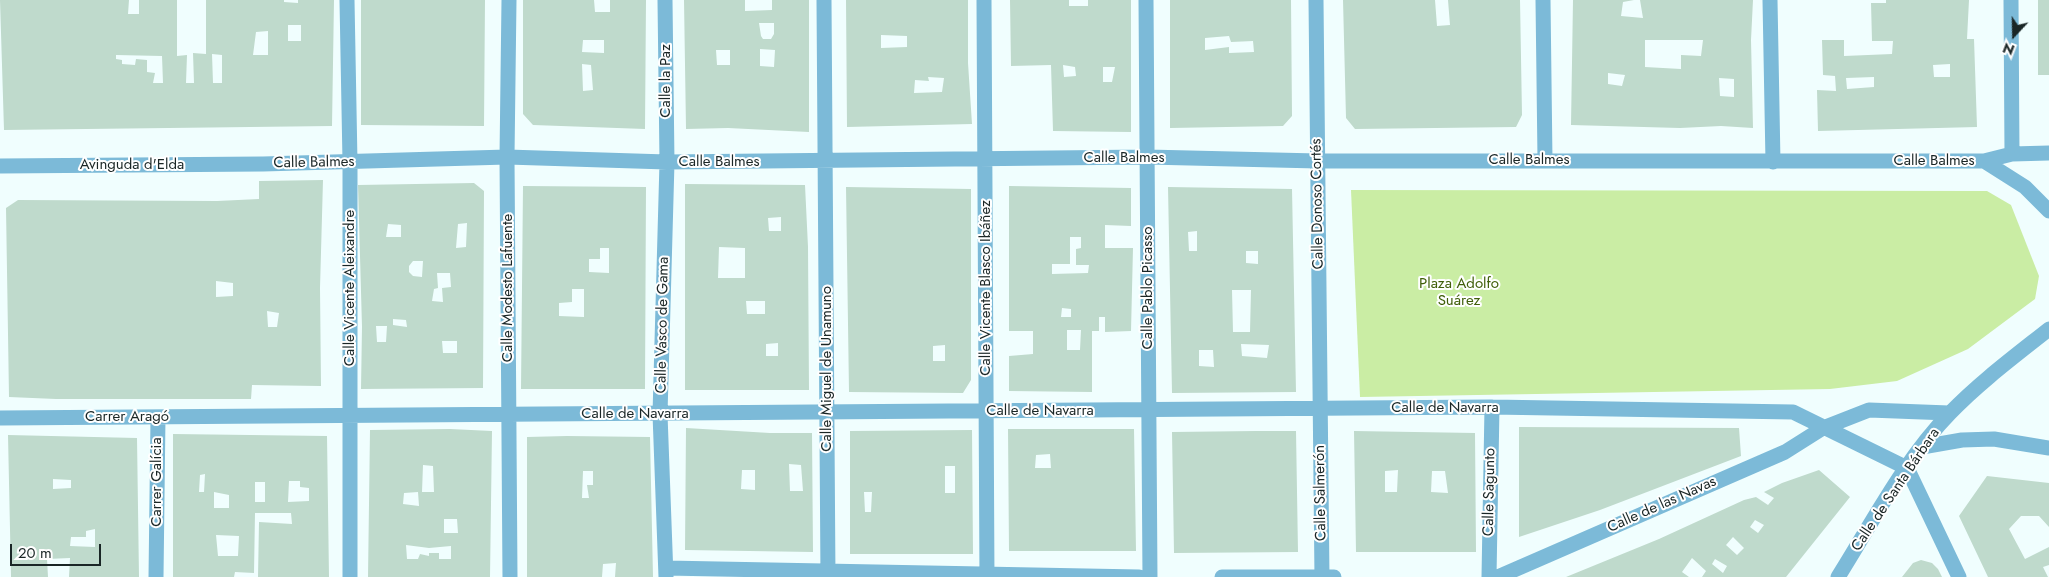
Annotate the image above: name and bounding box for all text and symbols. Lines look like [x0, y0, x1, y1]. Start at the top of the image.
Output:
north arrow [1989, 10, 2039, 60]
text: N [2000, 38, 2017, 60]
street label: Calle la Paz [657, 44, 675, 118]
street label: Calle Donoso Cortés [1308, 138, 1328, 270]
street label: Calle Balmes [1083, 149, 1165, 167]
street label: Calle Balmes [1488, 151, 1570, 169]
street label: Calle Balmes [1893, 152, 1975, 170]
street label: Calle Balmes [273, 153, 355, 173]
street label: Calle Balmes [678, 153, 760, 171]
street label: Avinguda d'Elda [80, 156, 184, 174]
street label: Calle Vicente Blasco Ibáñez [977, 200, 995, 376]
street label: Calle Vicente Aleixandre [341, 210, 359, 366]
street label: Calle Modesto Lafuente [499, 214, 517, 362]
street label: Calle Pablo Picasso [1139, 226, 1157, 350]
street label: Calle Vasco de Gama [653, 257, 673, 393]
park label: Plaza Adolfo Suárez [1419, 275, 1499, 310]
street label: Calle Miguel de Unamuno [818, 286, 836, 452]
street label: Calle de Navarra [1391, 399, 1499, 417]
street label: Calle de Navarra [986, 402, 1094, 420]
street label: Calle de Navarra [581, 405, 689, 423]
street label: Carrer Aragó [85, 408, 169, 426]
street label: Calle de Santa Bárbara [1848, 425, 1944, 555]
street label: Carrer Galícia [148, 437, 166, 527]
street label: Calle Salmerón [1311, 445, 1331, 541]
street label: Calle Sagunto [1480, 448, 1500, 536]
street label: Calle de las Navas [1605, 473, 1719, 537]
scale bar [12, 534, 104, 566]
text: 20 m [18, 542, 52, 564]

